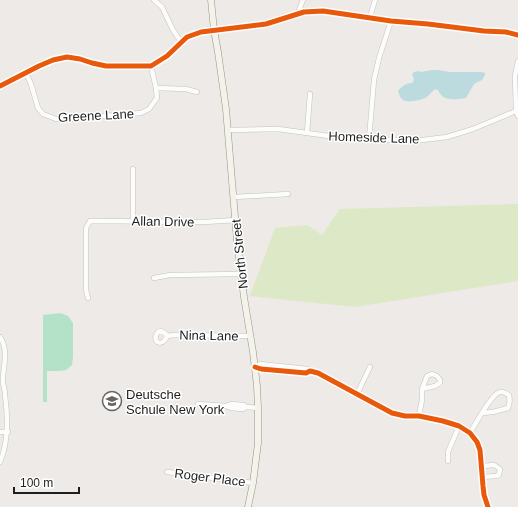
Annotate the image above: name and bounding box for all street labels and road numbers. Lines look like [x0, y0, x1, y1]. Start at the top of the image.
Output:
street label: Greene Lane [58, 106, 134, 125]
street label: Homeside Lane [328, 128, 420, 147]
street label: Allan Drive [131, 213, 195, 230]
street label: North Street [228, 218, 251, 290]
street label: Nina Lane [179, 327, 239, 344]
street label: Roger Place [174, 466, 246, 489]

